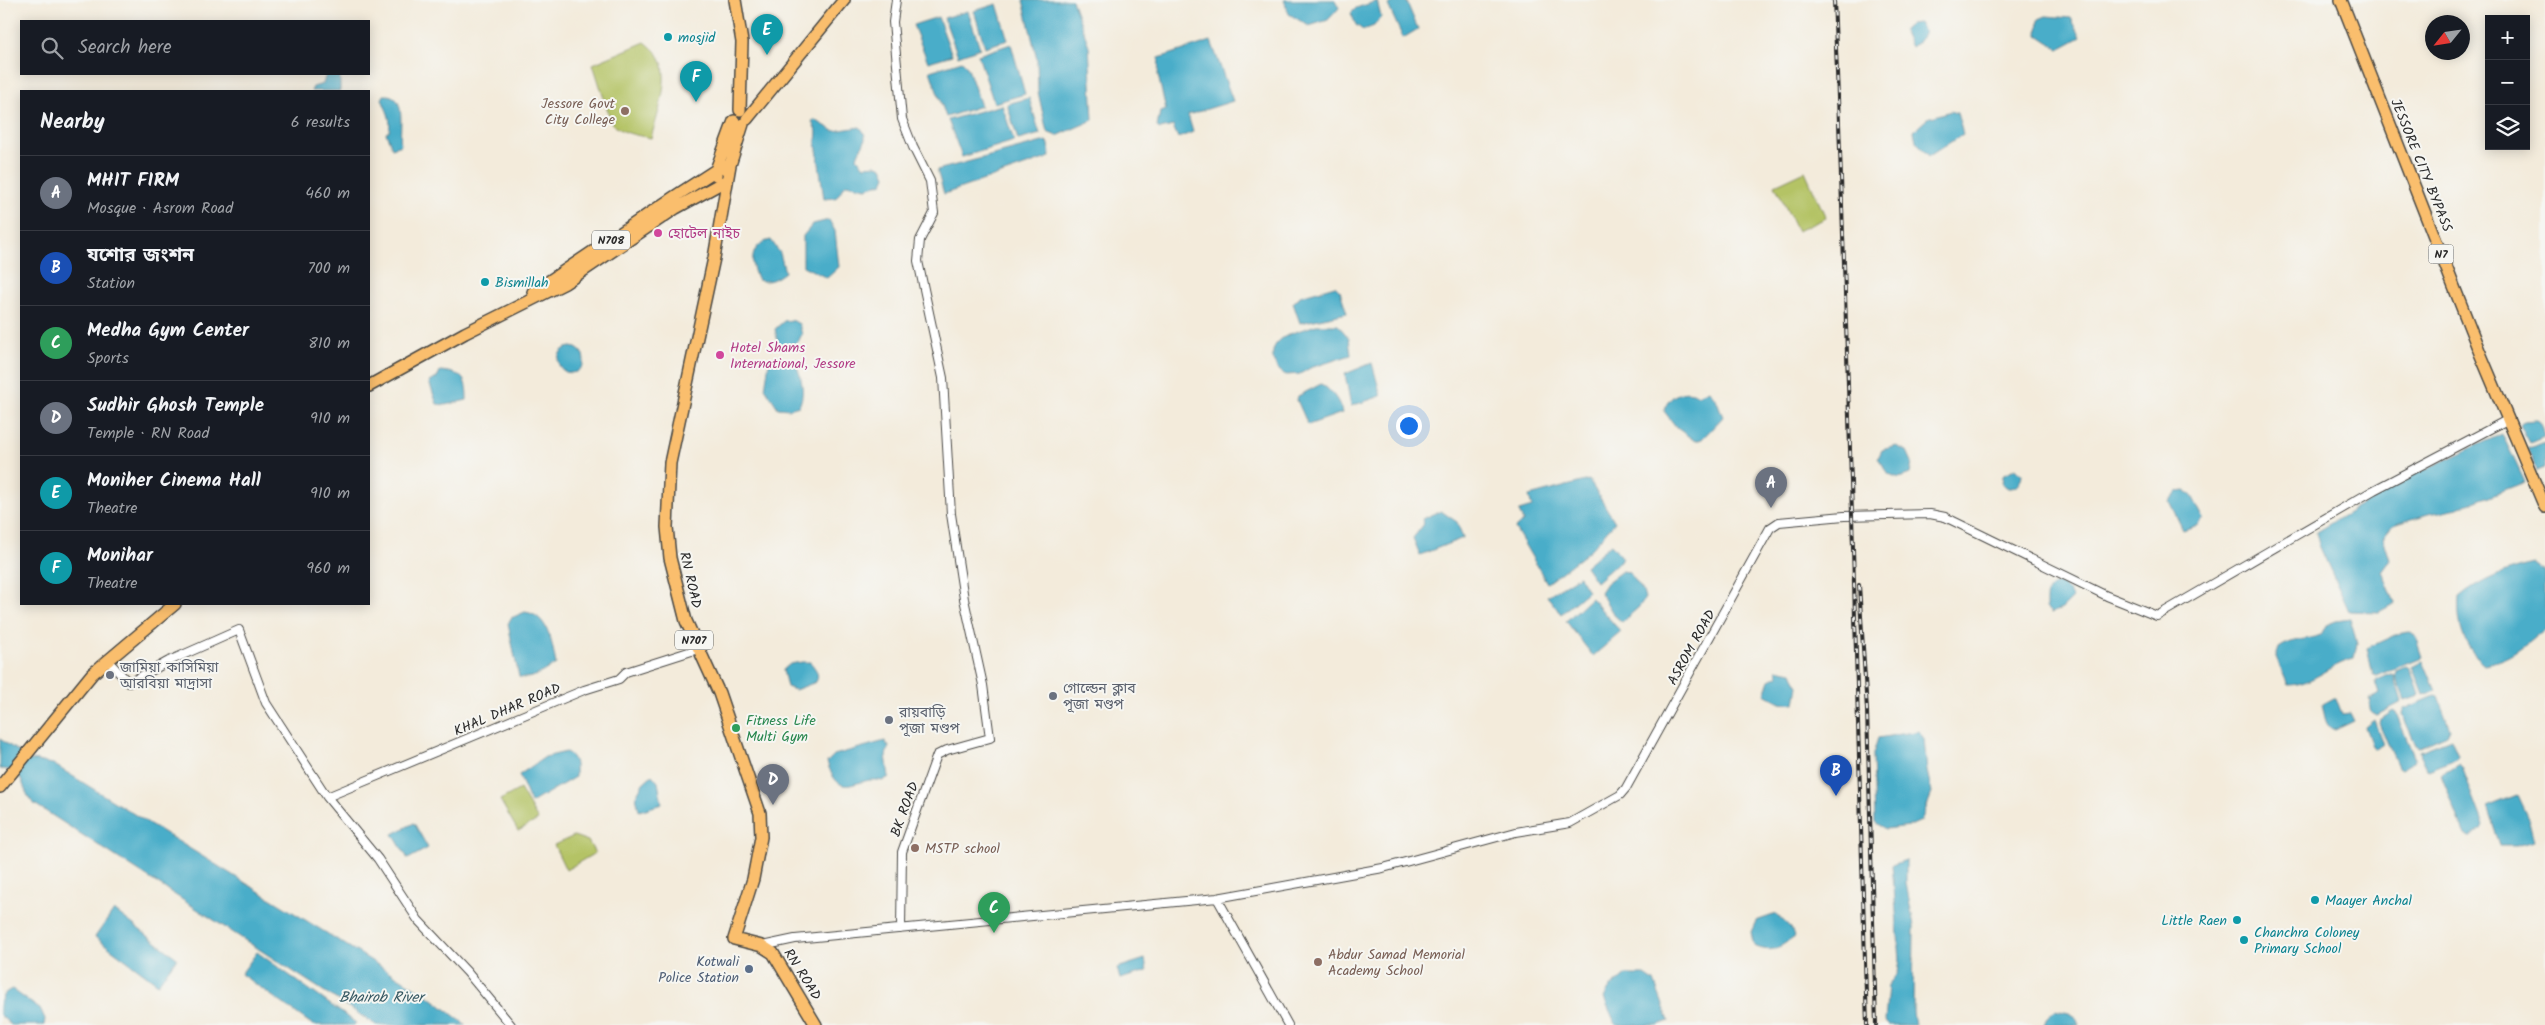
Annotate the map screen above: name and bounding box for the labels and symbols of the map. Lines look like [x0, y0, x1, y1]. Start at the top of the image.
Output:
pin: E [751, 14, 783, 55]
north arrow [2425, 15, 2470, 60]
place label: mosjid [678, 27, 716, 49]
marker: mosjid [662, 31, 674, 43]
pin: F [680, 61, 712, 102]
place label: Jessore Govt City College [541, 93, 616, 131]
street label: JESSORE CITY BYPASS [2384, 95, 2458, 236]
marker: Jessore Govt City College [619, 105, 631, 117]
place label: হোটেল নাইচ [668, 223, 740, 245]
marker: হোটেল নাইচ [652, 227, 664, 239]
road number: N708 [592, 230, 630, 250]
road number: N7 [2428, 244, 2454, 264]
place label: Bismillah [495, 272, 549, 294]
marker: Bismillah [479, 276, 491, 288]
place label: Hotel Shams International, Jessore [730, 337, 856, 375]
marker: Hotel Shams International, Jessore [714, 349, 726, 361]
your location [1396, 413, 1422, 439]
pin: A [1755, 467, 1787, 508]
street label: RN ROAD [673, 550, 707, 611]
street label: ASROM ROAD [1662, 606, 1722, 689]
road number: N707 [675, 630, 713, 650]
place label: জামিয়া কাসিমিয়া আরবিয়া মাদ্রাসা [119, 657, 219, 695]
marker: জামিয়া কাসিমিয়া আরবিয়া মাদ্রাসা [104, 669, 116, 681]
street label: KHAL DHAR ROAD [450, 677, 564, 742]
place label: গোল্ডেন ক্লাব পূজা মণ্ডপ [1063, 678, 1136, 716]
marker: গোল্ডেন ক্লাব পূজা মণ্ডপ [1047, 690, 1059, 702]
place label: রায়বাড়ি পূজা মণ্ডপ [898, 702, 961, 740]
place label: Fitness Life Multi Gym [746, 710, 817, 748]
marker: রায়বাড়ি পূজা মণ্ডপ [883, 714, 895, 726]
marker: Fitness Life Multi Gym [730, 722, 742, 734]
pin: B [1820, 755, 1852, 796]
pin: D [757, 764, 789, 805]
street label: BK ROAD [885, 779, 925, 840]
place label: MSTP school [925, 838, 1001, 860]
marker: MSTP school [909, 842, 921, 854]
place label: Maayer Anchal [2325, 890, 2413, 912]
pin: C [978, 892, 1010, 933]
marker: Maayer Anchal [2309, 894, 2321, 906]
place label: Little Raen [2161, 910, 2227, 932]
marker: Little Raen [2231, 914, 2243, 926]
place label: Chanchra Coloney Primary School [2254, 922, 2360, 960]
marker: Chanchra Coloney Primary School [2238, 934, 2250, 946]
street label: RN ROAD [778, 944, 827, 1005]
place label: Abdur Samad Memorial Academy School [1328, 944, 1466, 982]
place label: Kotwali Police Station [658, 951, 740, 989]
marker: Abdur Samad Memorial Academy School [1312, 956, 1324, 968]
marker: Kotwali Police Station [743, 963, 755, 975]
water label: Bhairob River [339, 986, 426, 1010]

